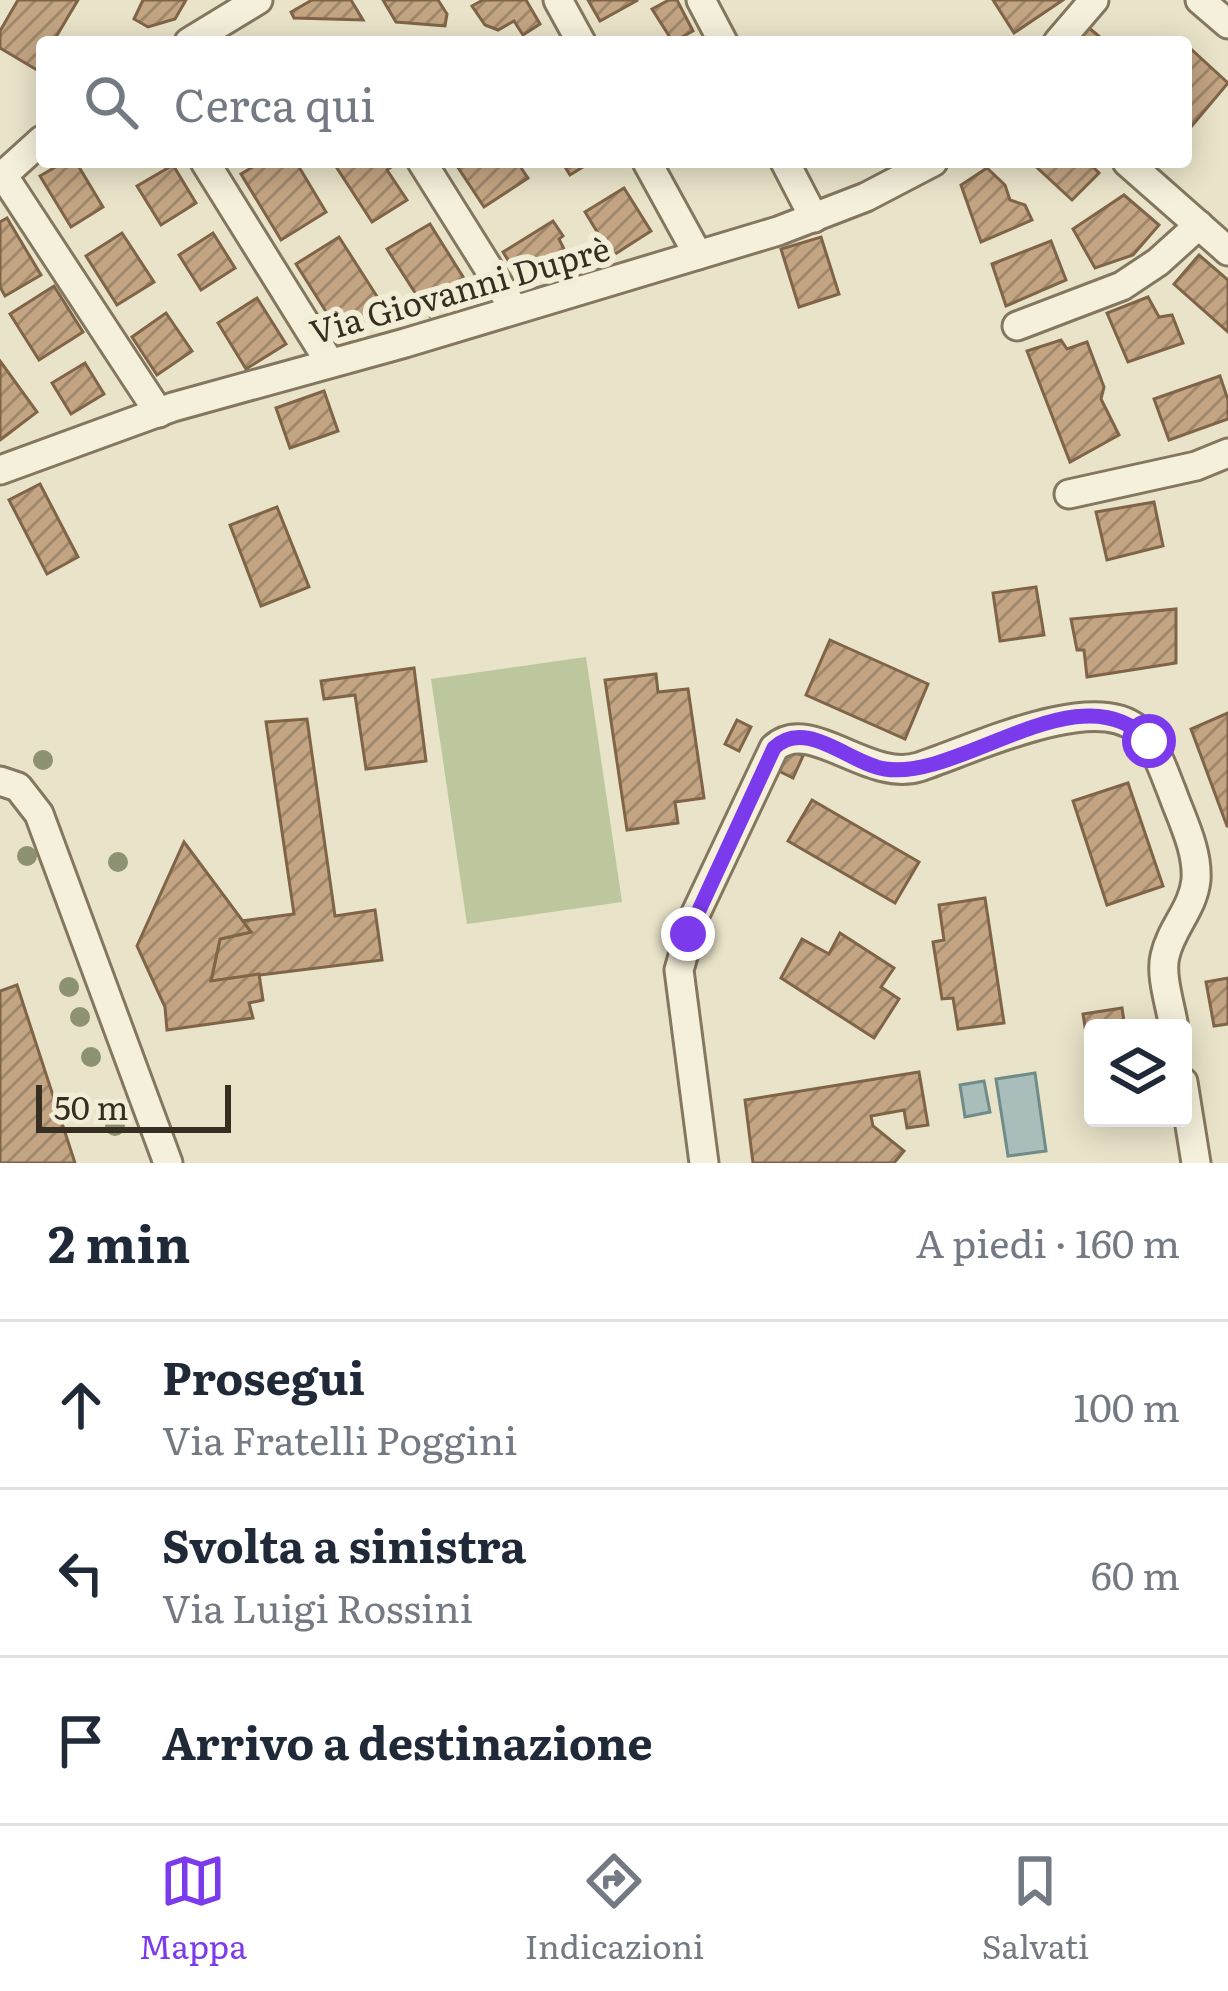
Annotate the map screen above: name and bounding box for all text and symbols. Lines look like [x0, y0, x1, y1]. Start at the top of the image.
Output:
search box [36, 36, 1192, 168]
icon: search [78, 69, 144, 135]
text: Cerca qui [174, 69, 375, 136]
street label: Via Giovanni Duprè [303, 222, 615, 354]
route start [1122, 714, 1176, 768]
route end [661, 907, 715, 961]
map controls [1084, 1019, 1192, 1127]
button: layers [1084, 1019, 1192, 1127]
scale bar [36, 1079, 231, 1132]
text: 50 m [54, 1081, 128, 1130]
text: 2 min [48, 1203, 191, 1279]
text: A piedi · 160 m [916, 1212, 1180, 1270]
text: Prosegui [162, 1342, 365, 1409]
icon: ahead [48, 1372, 114, 1438]
text: 100 m [1073, 1376, 1180, 1434]
text: Via Fratelli Poggini [162, 1409, 517, 1467]
text: Svolta a sinistra [162, 1510, 526, 1577]
icon: left [48, 1540, 114, 1606]
text: 60 m [1091, 1544, 1180, 1602]
text: Via Luigi Rossini [162, 1577, 473, 1635]
text: Arrivo a destinazione [162, 1707, 653, 1774]
icon: arrive [48, 1708, 114, 1774]
tab: Mappa [139, 1848, 247, 1969]
tab: Indicazioni [525, 1848, 704, 1969]
tab: Salvati [982, 1848, 1089, 1969]

